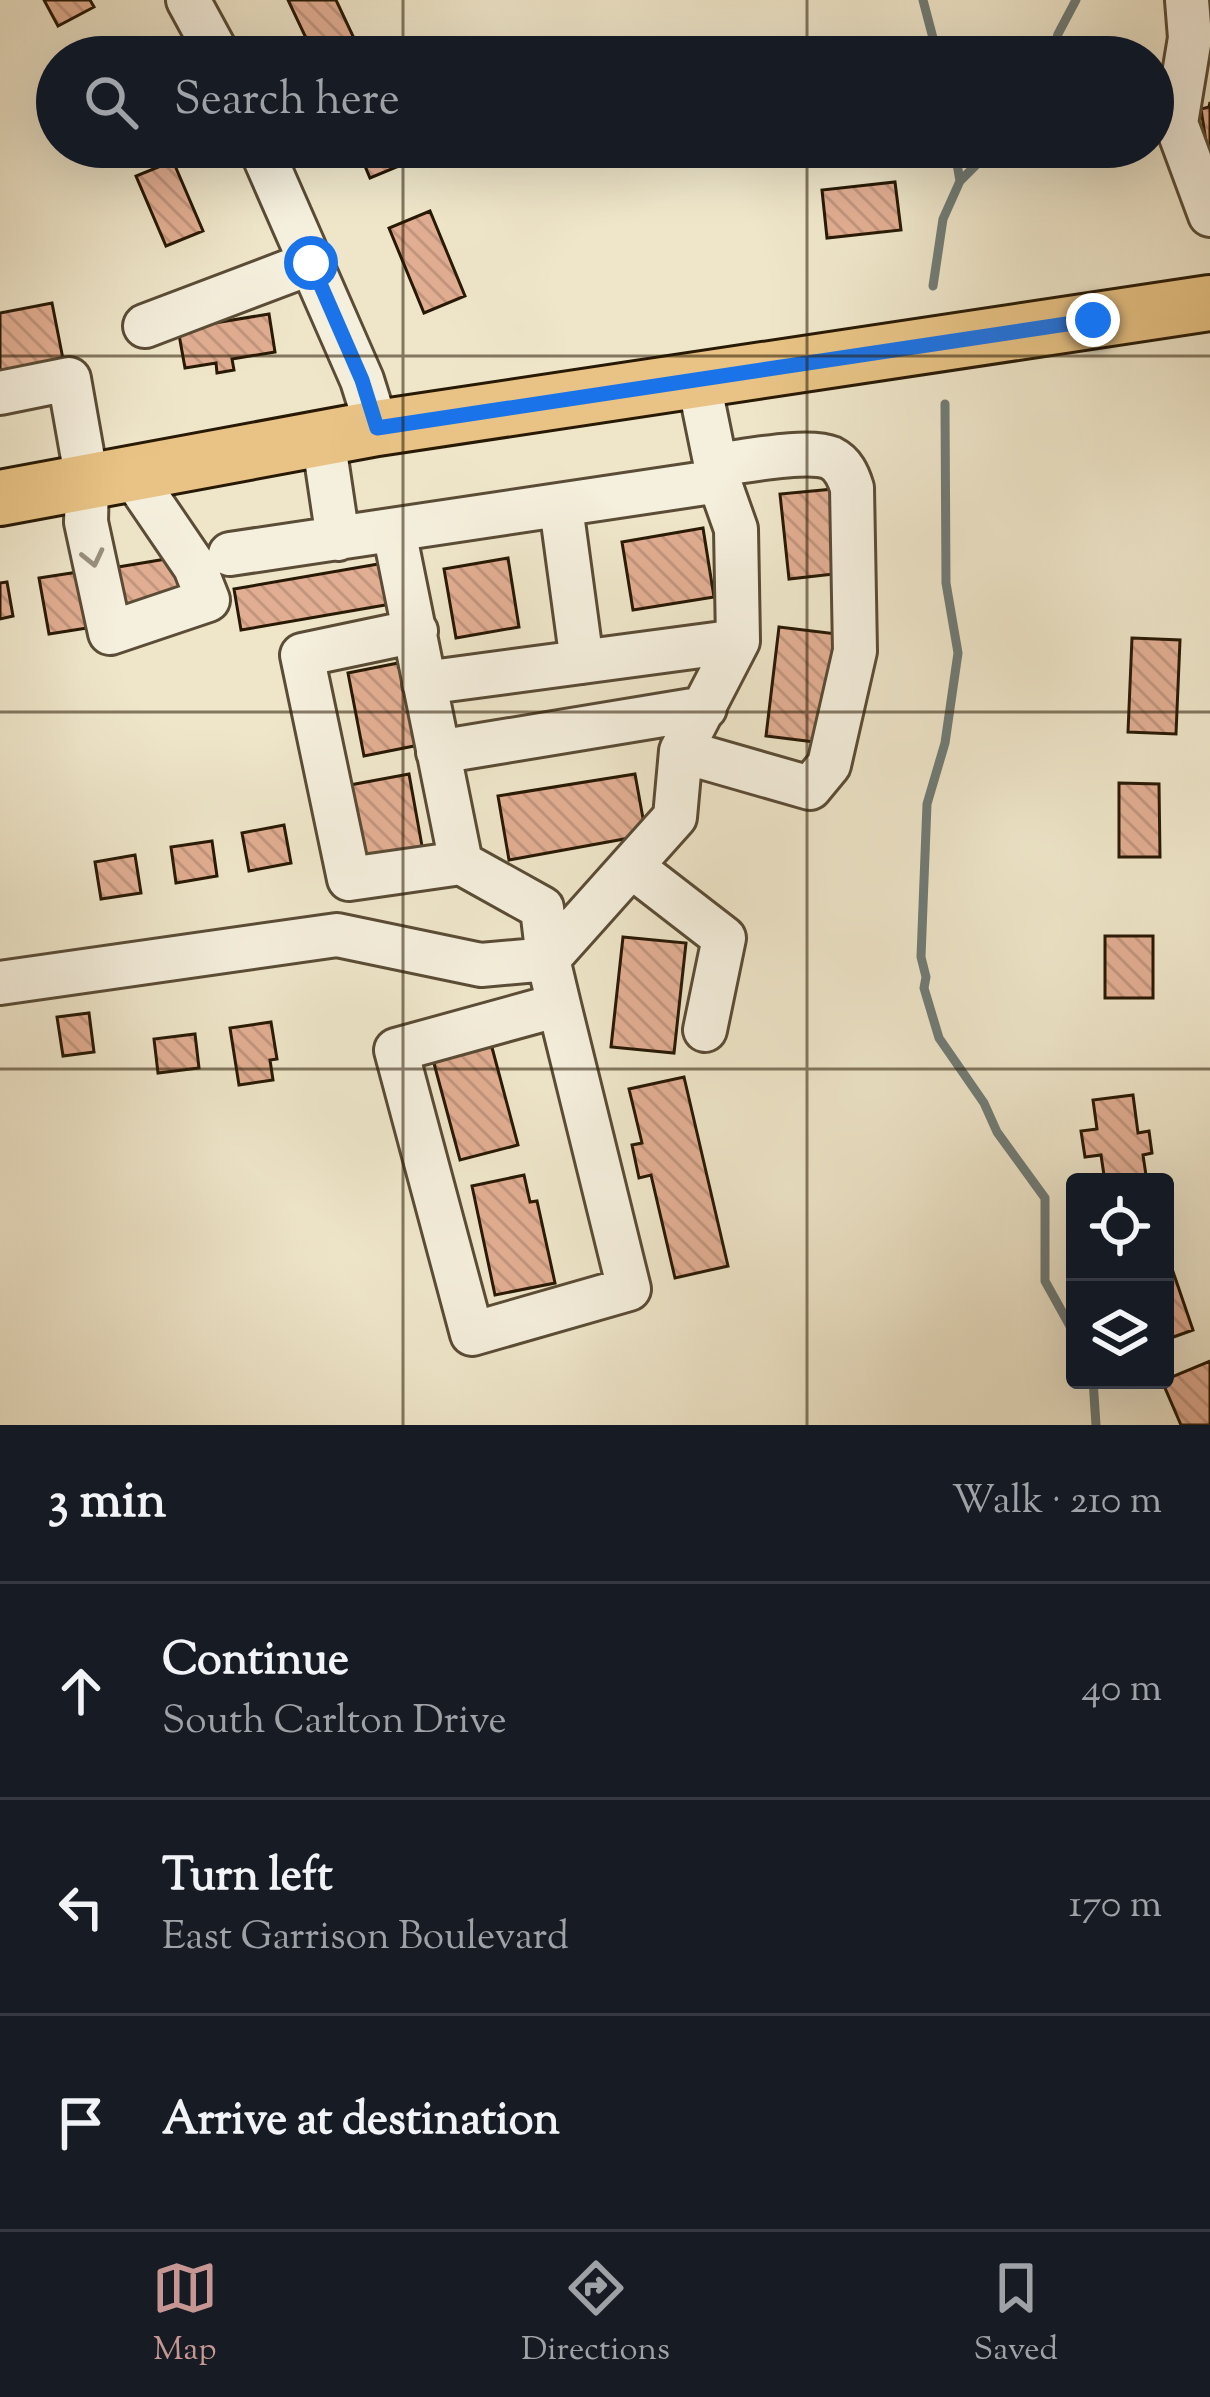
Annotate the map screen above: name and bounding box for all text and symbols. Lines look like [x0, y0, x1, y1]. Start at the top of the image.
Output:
search box [36, 36, 1174, 168]
icon: search [78, 69, 144, 135]
text: Search here [174, 70, 400, 135]
route start [284, 236, 338, 290]
route end [1066, 293, 1120, 347]
one-way arrow [80, 547, 105, 567]
map controls [1066, 1173, 1174, 1389]
button: locate [1066, 1173, 1174, 1281]
button: layers [1066, 1281, 1174, 1389]
text: 3 min [48, 1467, 166, 1540]
text: Walk · 210 m [952, 1475, 1162, 1531]
text: Continue [162, 1630, 349, 1695]
icon: ahead [48, 1658, 114, 1724]
text: 40 m [1082, 1663, 1162, 1719]
text: South Carlton Drive [162, 1695, 507, 1751]
text: Turn left [162, 1846, 333, 1911]
icon: left [48, 1874, 114, 1940]
text: 170 m [1069, 1879, 1162, 1935]
text: East Garrison Boulevard [162, 1911, 569, 1967]
icon: arrive [48, 2090, 114, 2156]
text: Arrive at destination [162, 2090, 560, 2155]
tab: Map [152, 2255, 218, 2375]
tab: Directions [521, 2255, 670, 2375]
tab: Saved [974, 2255, 1058, 2375]

